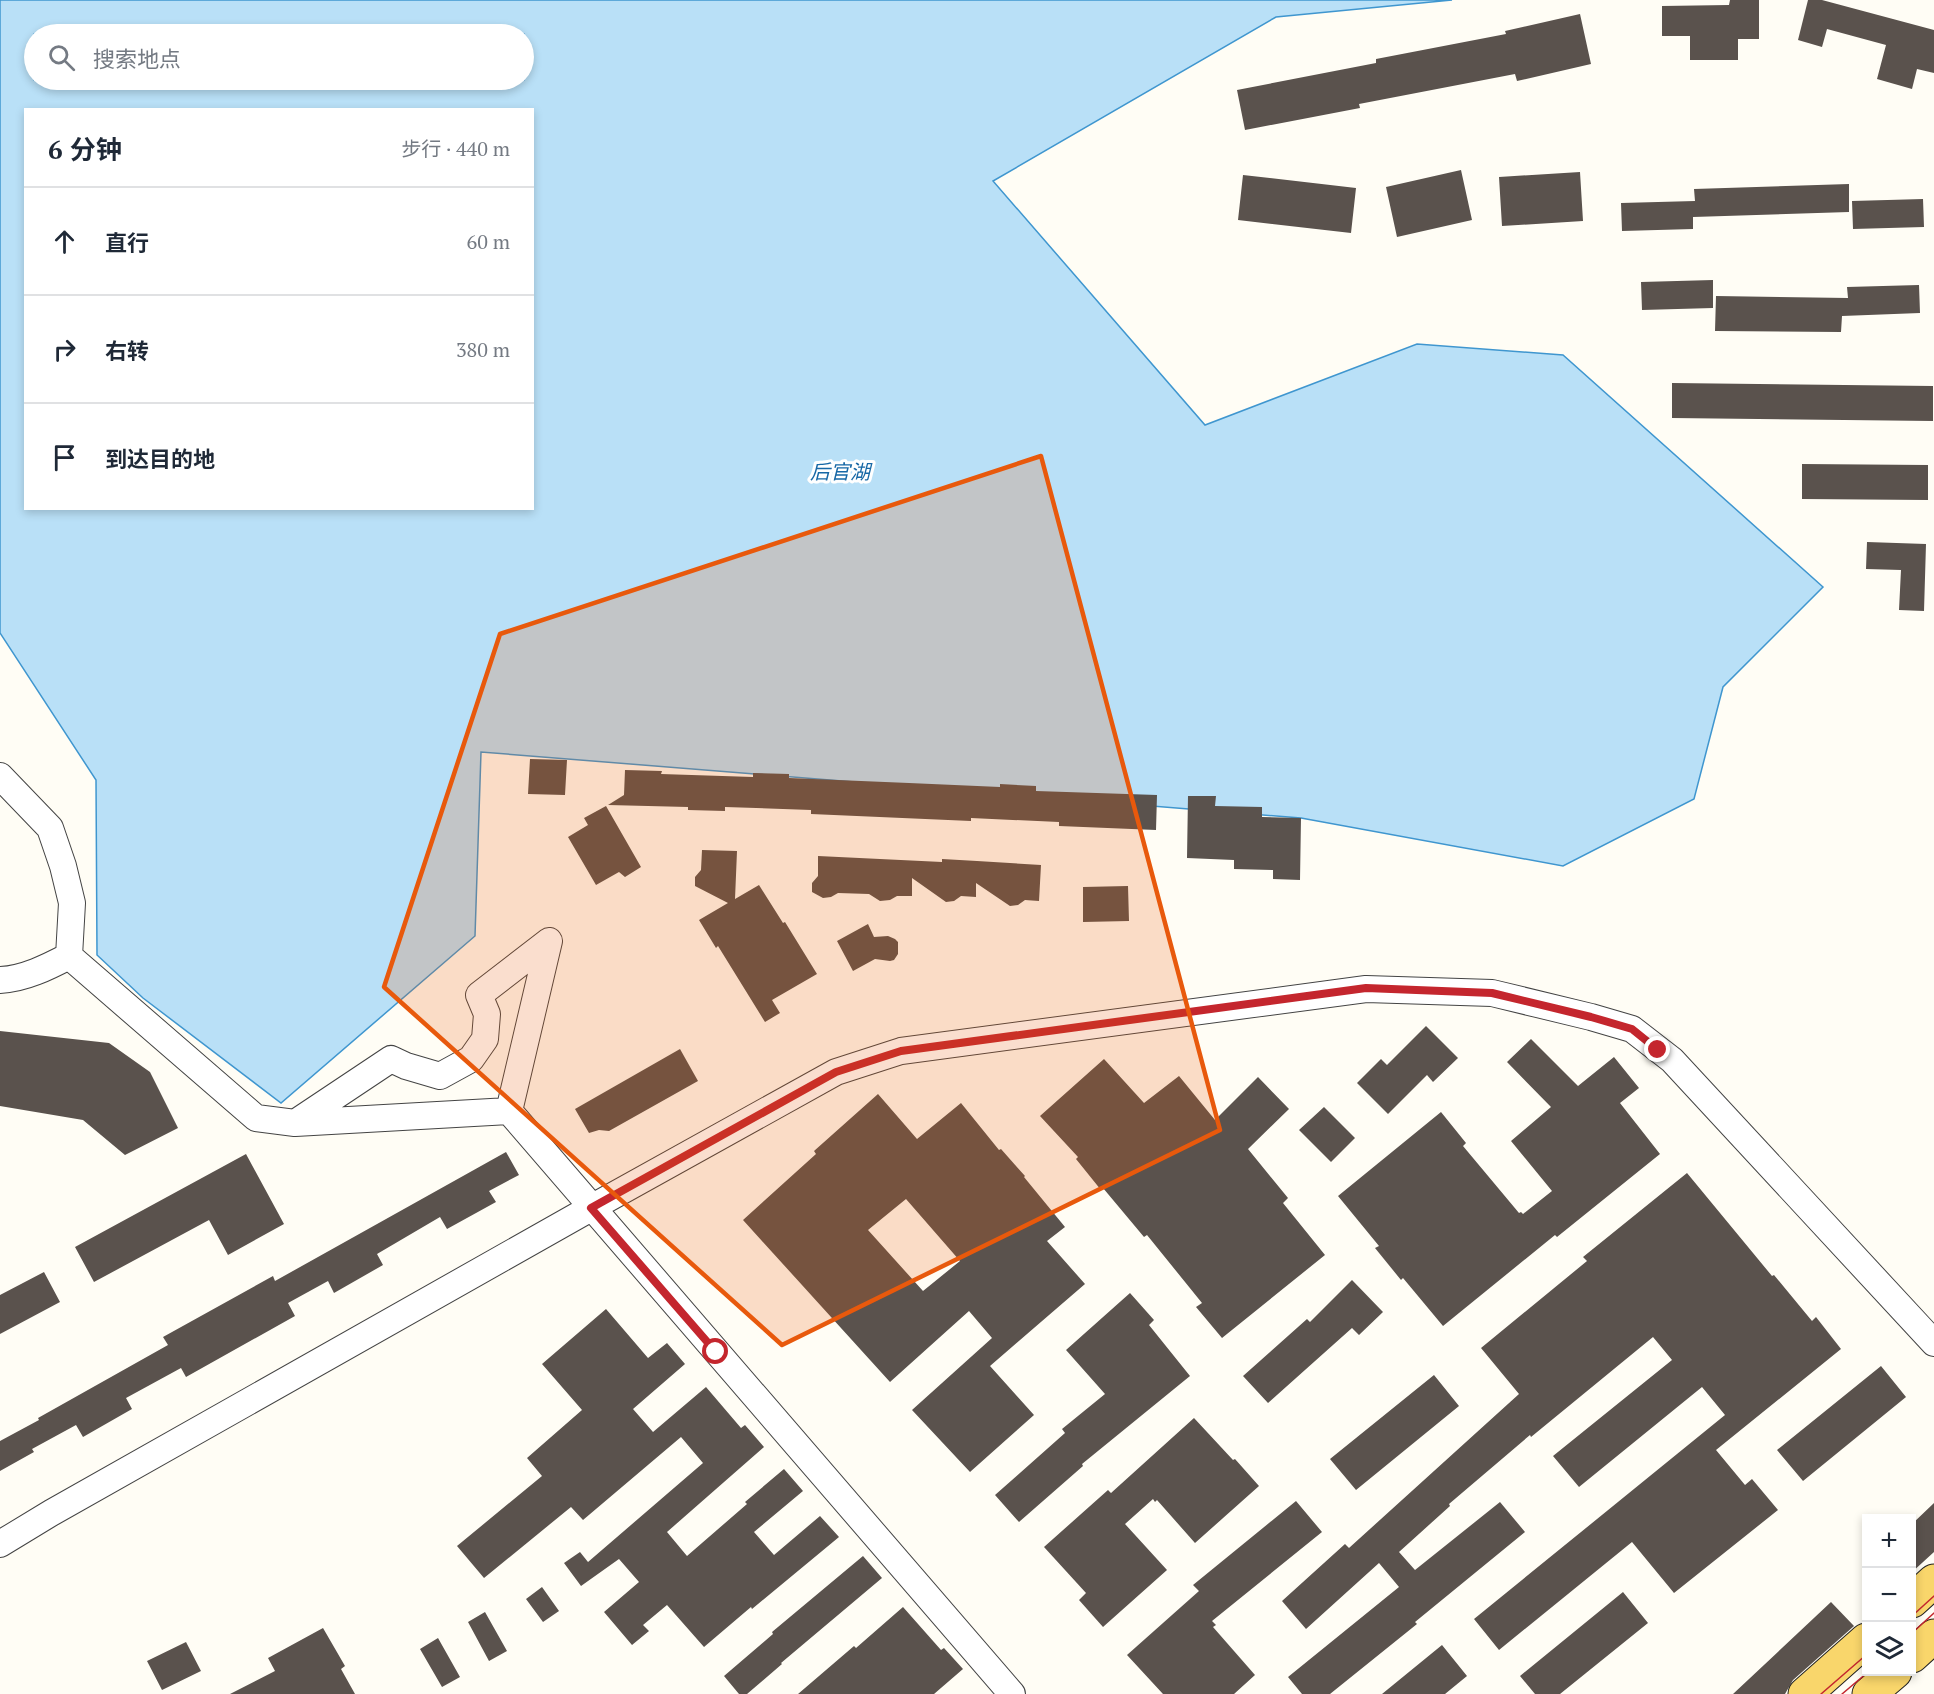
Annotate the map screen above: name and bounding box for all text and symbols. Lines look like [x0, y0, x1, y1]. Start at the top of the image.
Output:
search box [24, 24, 534, 90]
icon: search [45, 41, 78, 74]
text: 搜索地点 [93, 44, 181, 73]
text: 6 分钟 [48, 132, 122, 166]
text: 步行 · 440 m [401, 135, 510, 162]
icon: ahead [48, 225, 81, 258]
text: 直行 [105, 228, 149, 257]
text: 60 m [467, 228, 510, 255]
icon: right [48, 333, 81, 366]
text: 右转 [105, 336, 149, 365]
text: 380 m [456, 336, 510, 363]
icon: arrive [48, 441, 81, 474]
text: 到达目的地 [105, 444, 215, 473]
water label: 后官湖 [810, 458, 873, 485]
route end [1644, 1036, 1670, 1062]
route start [702, 1338, 728, 1364]
map controls [1862, 1514, 1916, 1676]
button: + [1862, 1514, 1916, 1568]
button: − [1862, 1568, 1916, 1622]
button: layers [1862, 1622, 1916, 1676]

